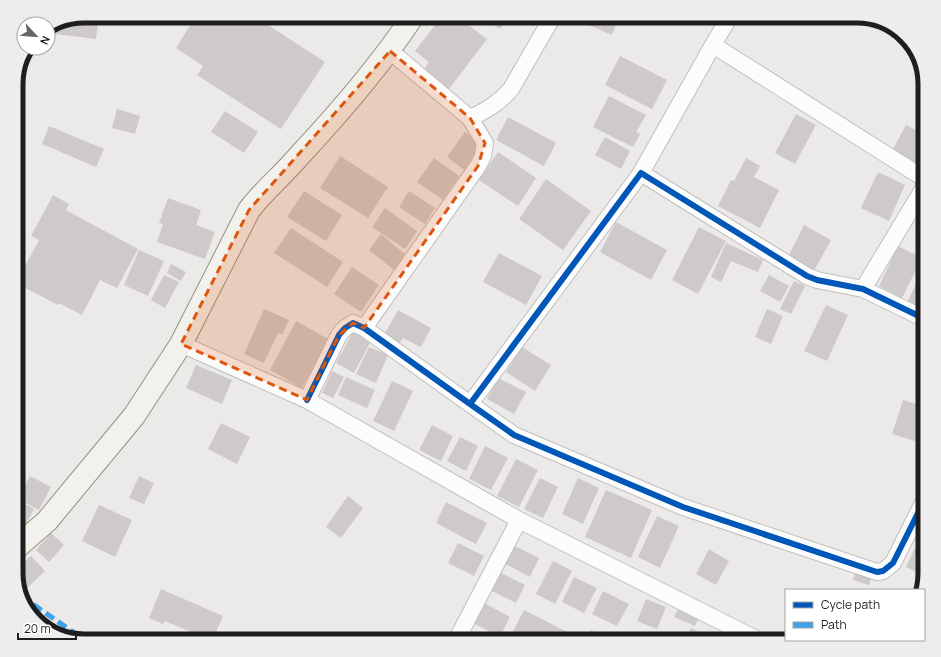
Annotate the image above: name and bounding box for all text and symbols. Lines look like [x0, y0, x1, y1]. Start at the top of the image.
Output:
north arrow [16, 16, 56, 56]
text: N [37, 34, 54, 48]
legend [785, 589, 925, 641]
text: Cycle path [821, 596, 880, 613]
scale bar [18, 615, 76, 641]
text: Path [821, 616, 847, 633]
text: 20 m [24, 620, 51, 637]

